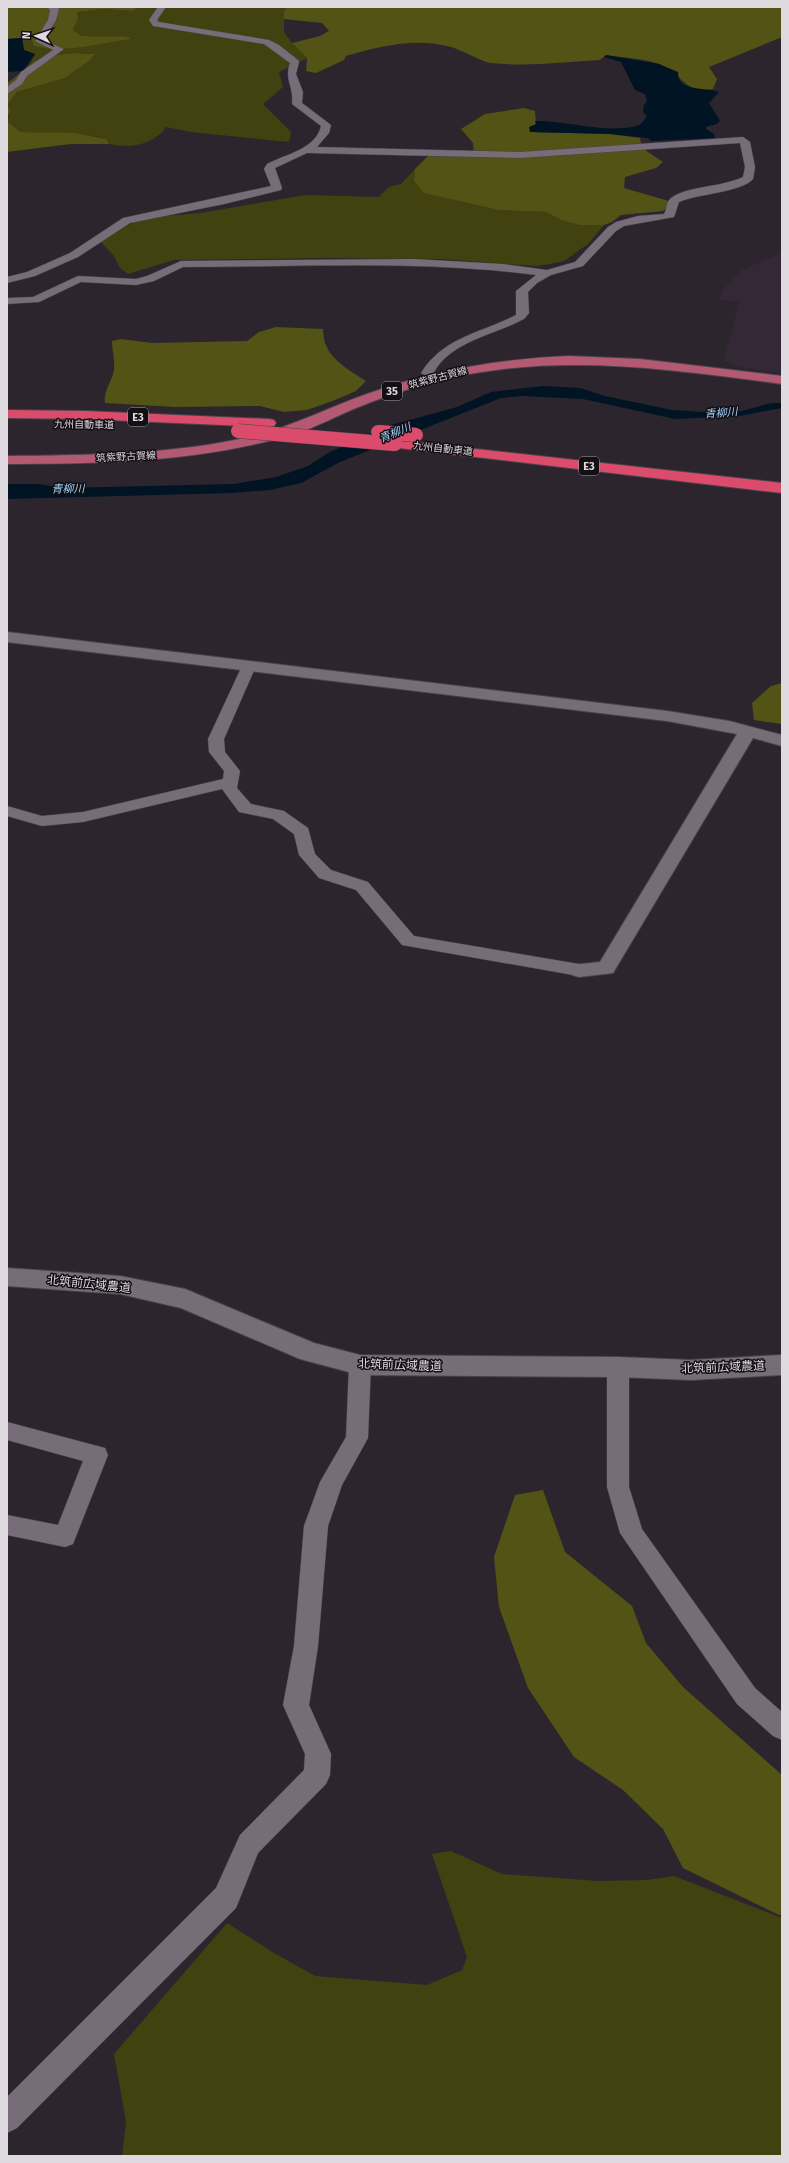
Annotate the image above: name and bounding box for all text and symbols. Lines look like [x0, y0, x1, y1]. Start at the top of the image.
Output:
north arrow [16, 16, 56, 56]
text: N [20, 32, 33, 39]
street label: 筑紫野古賀線 [407, 364, 469, 392]
road number: 35 [382, 382, 402, 400]
water label: 青柳川 [704, 405, 739, 421]
road number: E3 [128, 408, 148, 426]
street label: 九州自動車道 [54, 418, 114, 432]
water label: 青柳川 [377, 420, 414, 445]
street label: 九州自動車道 [413, 440, 473, 458]
street label: 筑紫野古賀線 [96, 449, 156, 465]
road number: E3 [579, 457, 599, 475]
water label: 青柳川 [51, 482, 86, 496]
street label: 北筑前広域農道 [46, 1273, 132, 1295]
street label: 北筑前広域農道 [358, 1357, 442, 1373]
street label: 北筑前広域農道 [681, 1359, 765, 1375]

